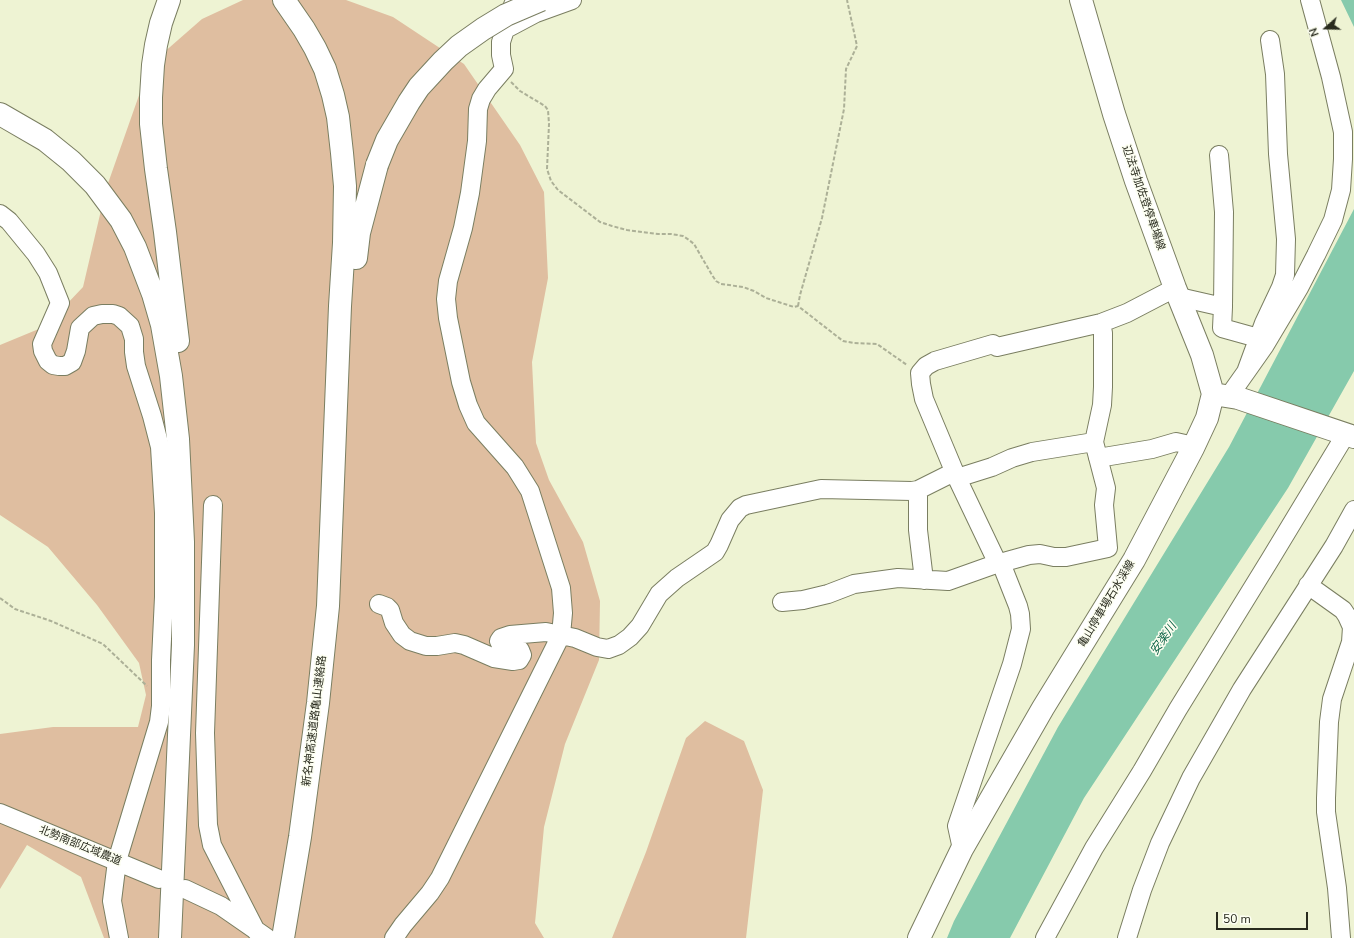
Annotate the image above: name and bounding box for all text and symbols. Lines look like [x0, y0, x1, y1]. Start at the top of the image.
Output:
north arrow [1306, 8, 1346, 48]
text: N [1306, 26, 1323, 39]
street label: 辺法寺加佐登停車場線 [1119, 144, 1167, 252]
street label: 亀山停車場石水渓線 [1076, 558, 1138, 650]
water label: 安楽川 [1148, 620, 1180, 658]
street label: 新名神高速道路亀山連絡路 [300, 655, 330, 787]
street label: 北勢南部広域農道 [37, 823, 123, 869]
scale bar [1218, 904, 1310, 930]
text: 50 m [1223, 911, 1251, 927]

